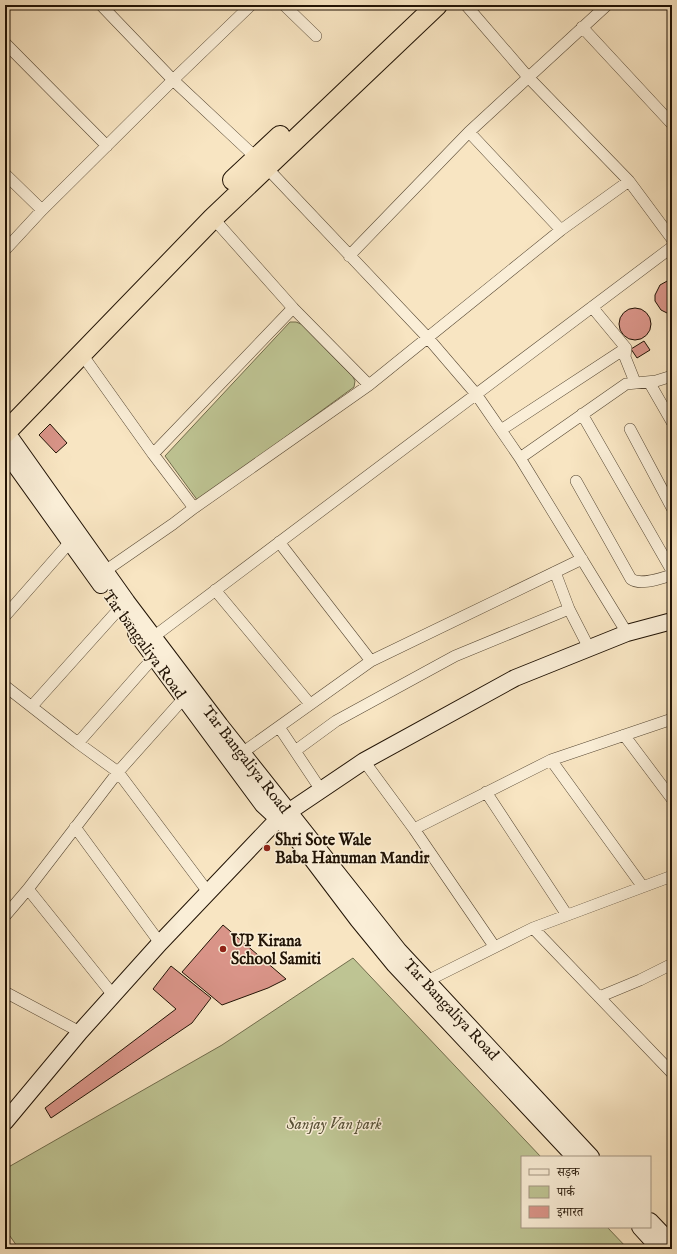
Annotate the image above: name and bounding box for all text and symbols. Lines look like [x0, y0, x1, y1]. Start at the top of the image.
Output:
street label: Tar bangaliya Road [97, 587, 190, 704]
street label: Tar Bangaliya Road [197, 702, 294, 818]
place label: Shri Sote Wale Baba Hanuman Mandir [275, 831, 429, 869]
marker: Shri Sote Wale Baba Hanuman Mandir [262, 843, 272, 853]
place label: UP Kirana School Samiti [230, 932, 322, 970]
marker: UP Kirana School Samiti [218, 944, 228, 954]
street label: Tar Bangaliya Road [398, 956, 503, 1066]
park label: Sanjay Van park [286, 1115, 382, 1135]
legend [521, 1156, 651, 1228]
text: सड़क [556, 1165, 581, 1180]
text: पार्क [556, 1185, 576, 1200]
text: इमारत [556, 1205, 584, 1220]

